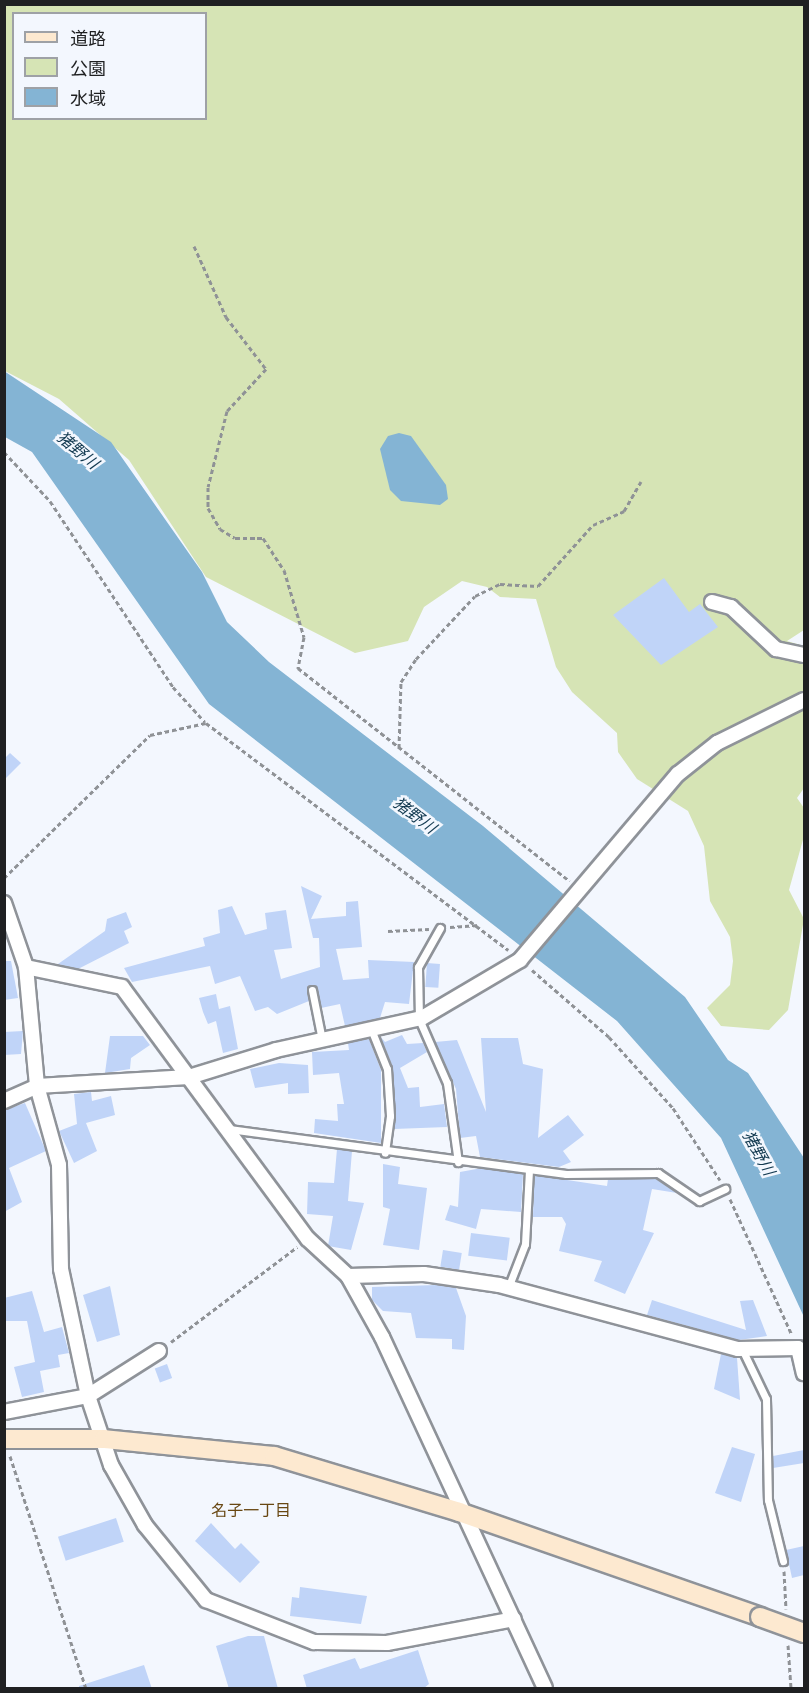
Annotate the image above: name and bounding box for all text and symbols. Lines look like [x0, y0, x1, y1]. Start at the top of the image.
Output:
legend [12, 12, 207, 120]
text: 道路 [70, 28, 106, 49]
text: 公園 [70, 58, 106, 79]
text: 水域 [70, 88, 106, 109]
water label: 猪野川 [53, 427, 103, 473]
water label: 猪野川 [390, 793, 440, 837]
water label: 猪野川 [739, 1127, 779, 1179]
district label: 名子一丁目 [211, 1500, 291, 1520]

